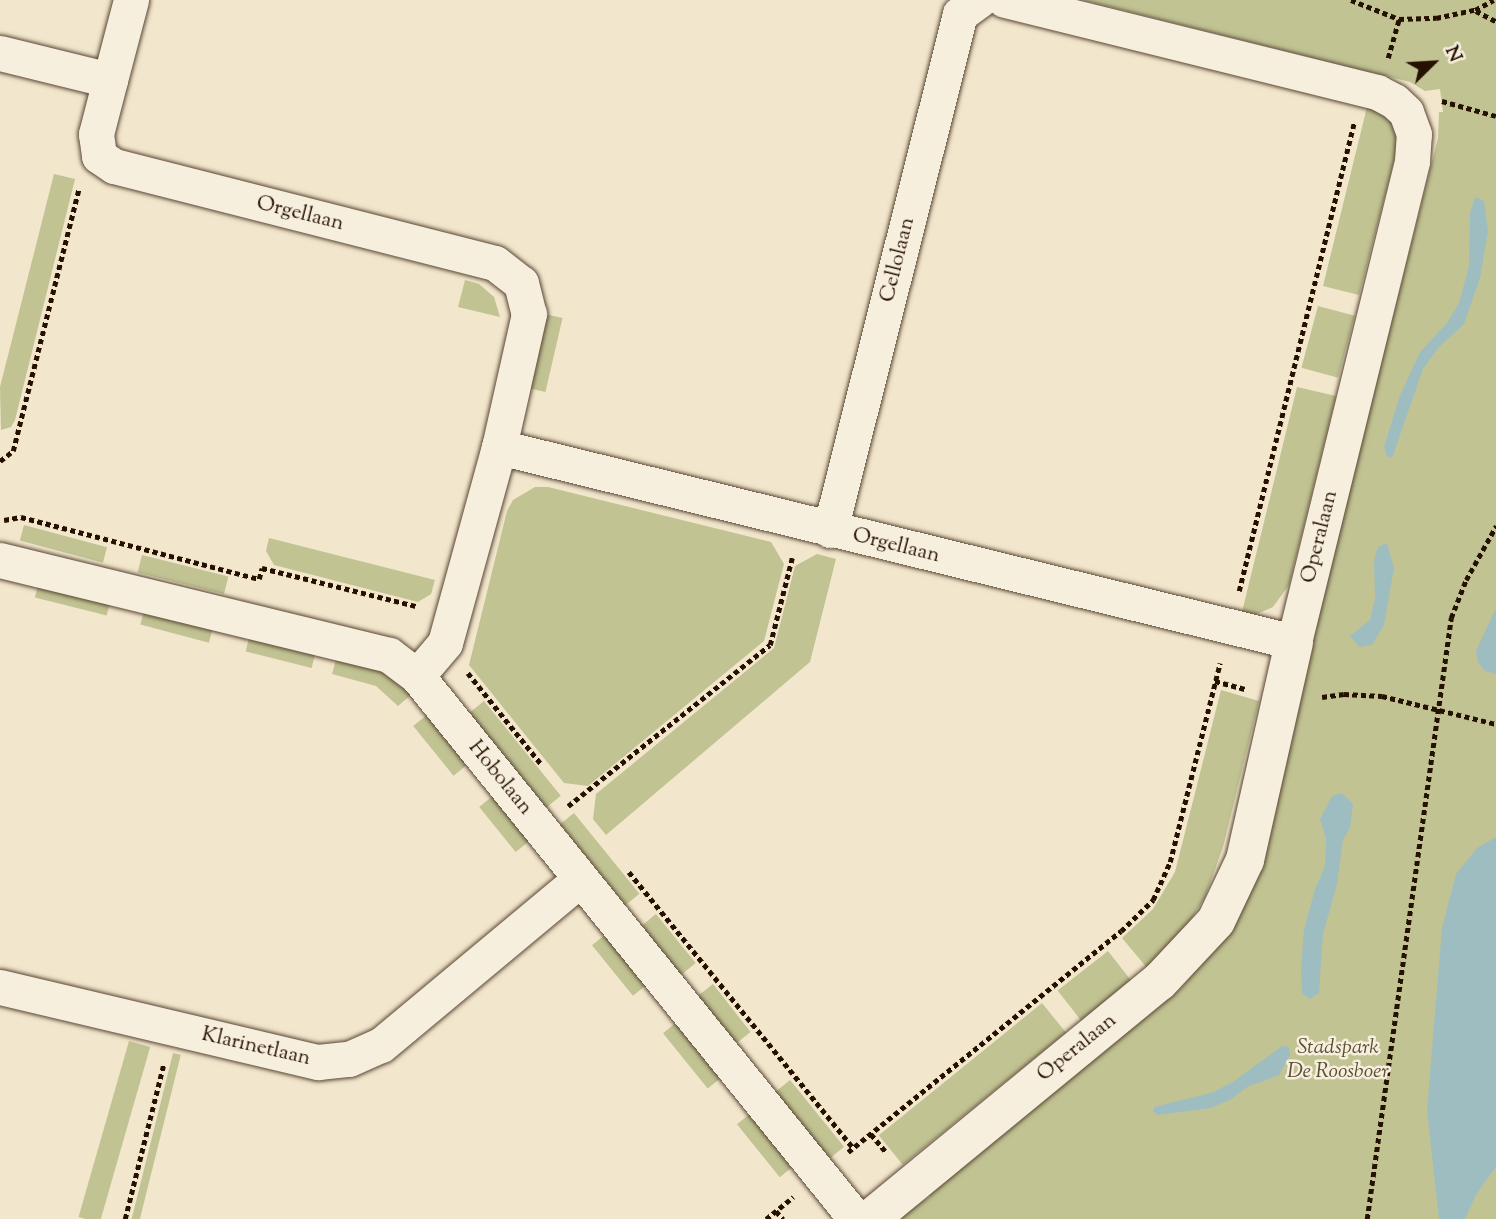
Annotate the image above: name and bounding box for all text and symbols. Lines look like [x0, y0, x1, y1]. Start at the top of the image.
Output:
north arrow [1398, 28, 1468, 98]
text: N [1437, 42, 1468, 67]
street label: Orgellaan [254, 191, 346, 237]
street label: Cellolaan [875, 215, 921, 305]
street label: Operalaan [1296, 488, 1344, 586]
street label: Orgellaan [850, 523, 942, 569]
street label: Hobolaan [462, 736, 538, 820]
street label: Operalaan [1032, 1008, 1122, 1088]
street label: Klarinetlaan [199, 1022, 313, 1072]
park label: Stadspark De Roosboer [1287, 1035, 1389, 1085]

